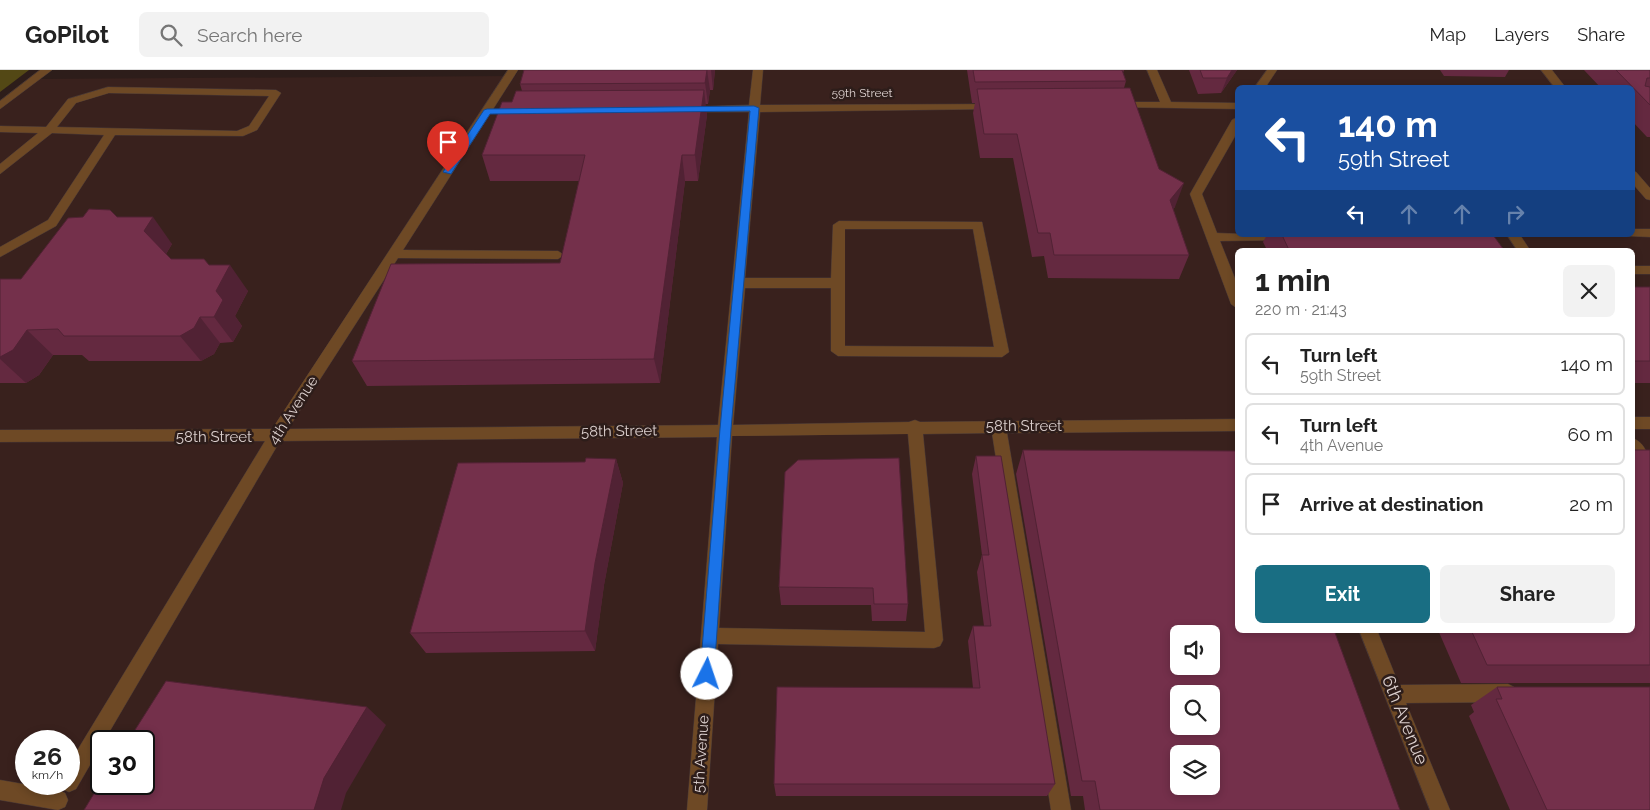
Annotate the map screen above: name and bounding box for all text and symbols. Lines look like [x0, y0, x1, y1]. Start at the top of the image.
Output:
search box [139, 12, 489, 57]
text: GoPilot [25, 20, 109, 49]
icon: search [157, 21, 185, 49]
text: Search here [197, 24, 303, 46]
text: Map [1430, 24, 1466, 45]
text: Layers [1494, 24, 1549, 45]
text: Share [1577, 24, 1625, 45]
street label: 59th Street [832, 86, 892, 100]
text: 140 m [1338, 104, 1438, 145]
icon: left [1255, 105, 1320, 170]
pin [427, 121, 469, 172]
icon: arrive [434, 128, 462, 156]
text: 59th Street [1338, 146, 1450, 172]
icon: left [1342, 200, 1370, 228]
icon: ahead [1395, 200, 1423, 228]
icon: ahead [1448, 200, 1476, 228]
icon: right [1501, 200, 1529, 228]
text: 1 min [1255, 263, 1331, 298]
button: close [1563, 265, 1615, 317]
text: 220 m · 21:43 [1255, 300, 1347, 319]
text: Turn left [1300, 344, 1377, 366]
icon: left [1257, 350, 1285, 378]
text: 140 m [1561, 353, 1613, 375]
text: 59th Street [1300, 366, 1381, 385]
street label: 4th Avenue [264, 372, 322, 448]
text: Turn left [1300, 414, 1377, 436]
street label: 58th Street [986, 417, 1062, 435]
icon: left [1257, 420, 1285, 448]
street label: 58th Street [581, 421, 657, 441]
text: 60 m [1568, 423, 1613, 445]
street label: 58th Street [176, 428, 252, 446]
text: 4th Avenue [1300, 436, 1383, 455]
icon: arrive [1257, 490, 1285, 518]
text: Arrive at destination [1300, 493, 1484, 515]
text: 20 m [1569, 493, 1613, 515]
button: Exit [1255, 565, 1430, 623]
button: Share [1440, 565, 1615, 623]
map controls [1170, 625, 1220, 795]
button: sound [1170, 625, 1220, 675]
position arrow [680, 647, 732, 699]
street label: 6th Avenue [1378, 672, 1433, 768]
button: search [1170, 685, 1220, 735]
street label: 5th Avenue [689, 714, 713, 794]
speed limit sign: 30 [90, 730, 155, 795]
text: 26 [33, 741, 62, 771]
button: layers [1170, 745, 1220, 795]
text: km/h [32, 768, 63, 782]

